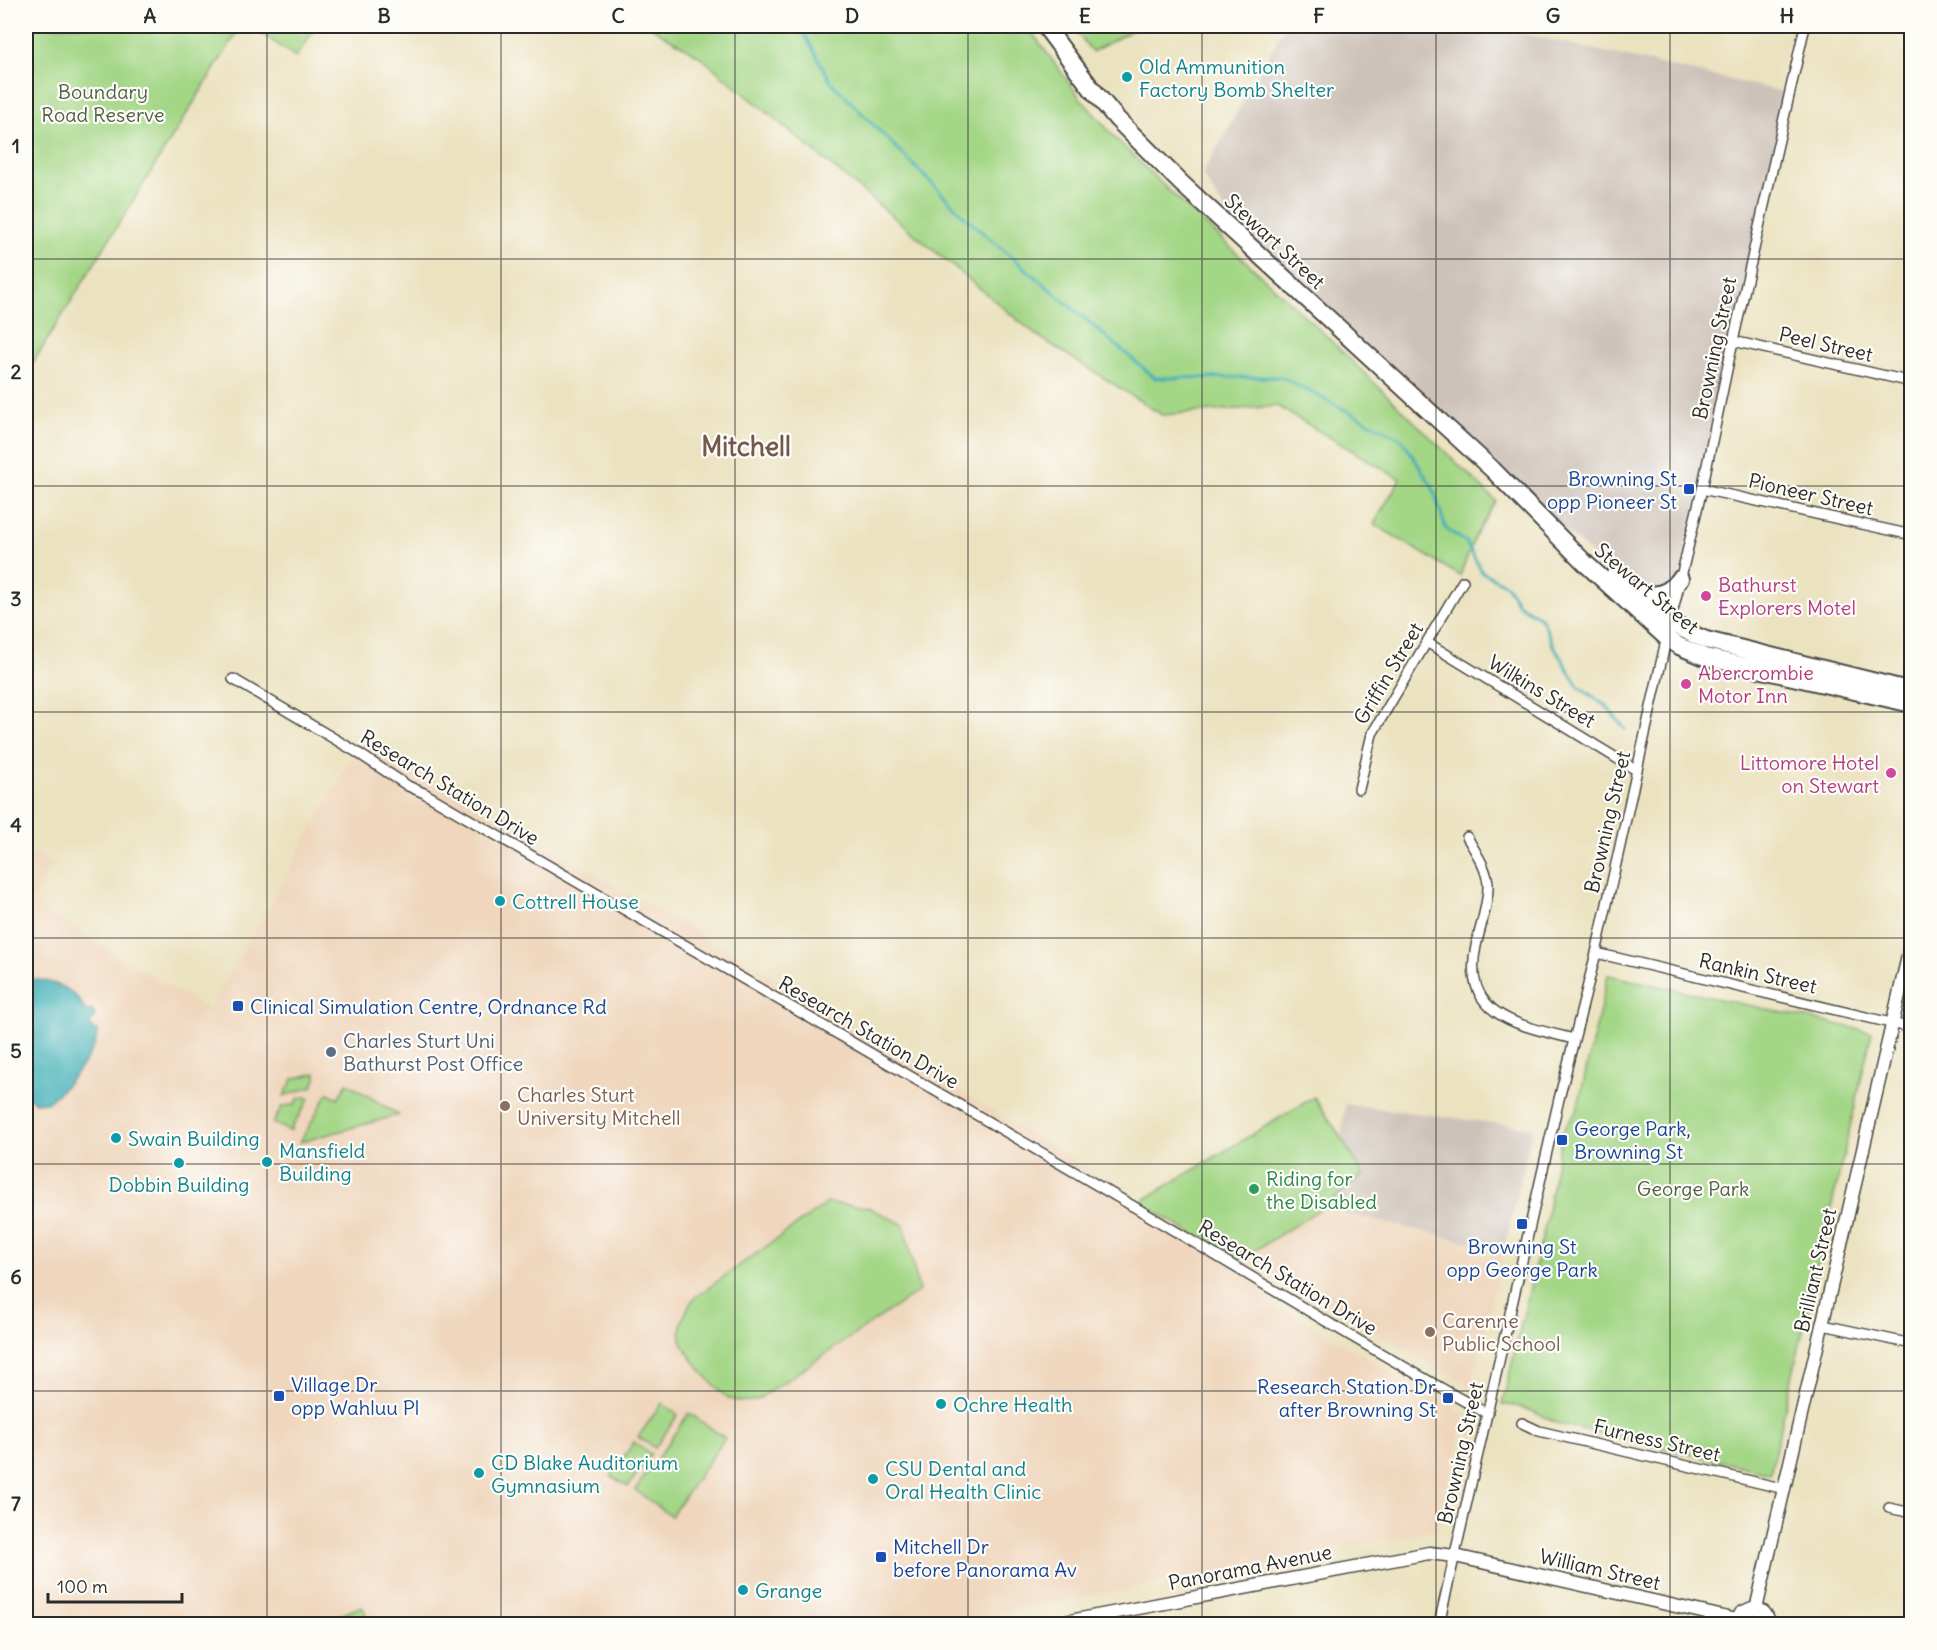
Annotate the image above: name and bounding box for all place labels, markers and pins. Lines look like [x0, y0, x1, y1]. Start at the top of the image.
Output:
place label: Old Ammunition Factory Bomb Shelter [1139, 54, 1334, 102]
marker: Old Ammunition Factory Bomb Shelter [1120, 70, 1134, 84]
place label: Browning St opp Pioneer St [1547, 466, 1677, 514]
marker: Browning St opp Pioneer St [1682, 482, 1696, 496]
place label: Bathurst Explorers Motel [1718, 572, 1856, 620]
marker: Bathurst Explorers Motel [1699, 589, 1713, 603]
place label: Abercrombie Motor Inn [1698, 660, 1814, 708]
marker: Abercrombie Motor Inn [1679, 677, 1693, 691]
place label: Littomore Hotel on Stewart [1740, 750, 1879, 798]
marker: Littomore Hotel on Stewart [1884, 766, 1898, 780]
place label: Cottrell House [512, 889, 639, 914]
marker: Cottrell House [493, 894, 507, 908]
place label: Clinical Simulation Centre, Ordnance Rd [250, 994, 607, 1019]
marker: Clinical Simulation Centre, Ordnance Rd [231, 999, 245, 1013]
place label: Charles Sturt Uni Bathurst Post Office [343, 1028, 523, 1076]
marker: Charles Sturt Uni Bathurst Post Office [324, 1045, 338, 1059]
place label: Charles Sturt University Mitchell [517, 1082, 680, 1130]
marker: Charles Sturt University Mitchell [498, 1099, 512, 1113]
place label: George Park, Browning St [1574, 1116, 1691, 1164]
place label: Swain Building [128, 1126, 260, 1151]
marker: Swain Building [109, 1131, 123, 1145]
marker: George Park, Browning St [1555, 1133, 1569, 1147]
place label: Mansfield Building [279, 1138, 365, 1186]
marker: Mansfield Building [260, 1155, 274, 1169]
marker: Dobbin Building [172, 1156, 186, 1170]
place label: Riding for the Disabled [1266, 1166, 1377, 1214]
place label: Dobbin Building [108, 1172, 250, 1197]
marker: Riding for the Disabled [1247, 1182, 1261, 1196]
marker: Browning St opp George Park [1515, 1217, 1529, 1231]
place label: Browning St opp George Park [1446, 1234, 1598, 1282]
place label: Carenne Public School [1442, 1308, 1560, 1356]
marker: Carenne Public School [1423, 1325, 1437, 1339]
place label: Village Dr opp Wahluu Pl [291, 1372, 419, 1420]
place label: Research Station Dr after Browning St [1257, 1374, 1436, 1422]
marker: Village Dr opp Wahluu Pl [272, 1389, 286, 1403]
marker: Research Station Dr after Browning St [1441, 1391, 1455, 1405]
place label: Ochre Health [953, 1392, 1072, 1417]
marker: Ochre Health [934, 1397, 948, 1411]
place label: CD Blake Auditorium Gymnasium [491, 1450, 678, 1498]
place label: CSU Dental and Oral Health Clinic [885, 1456, 1041, 1504]
marker: CD Blake Auditorium Gymnasium [472, 1466, 486, 1480]
marker: CSU Dental and Oral Health Clinic [866, 1472, 880, 1486]
place label: Mitchell Dr before Panorama Av [893, 1534, 1077, 1582]
marker: Mitchell Dr before Panorama Av [874, 1550, 888, 1564]
place label: Grange [755, 1578, 822, 1603]
marker: Grange [736, 1583, 750, 1597]

